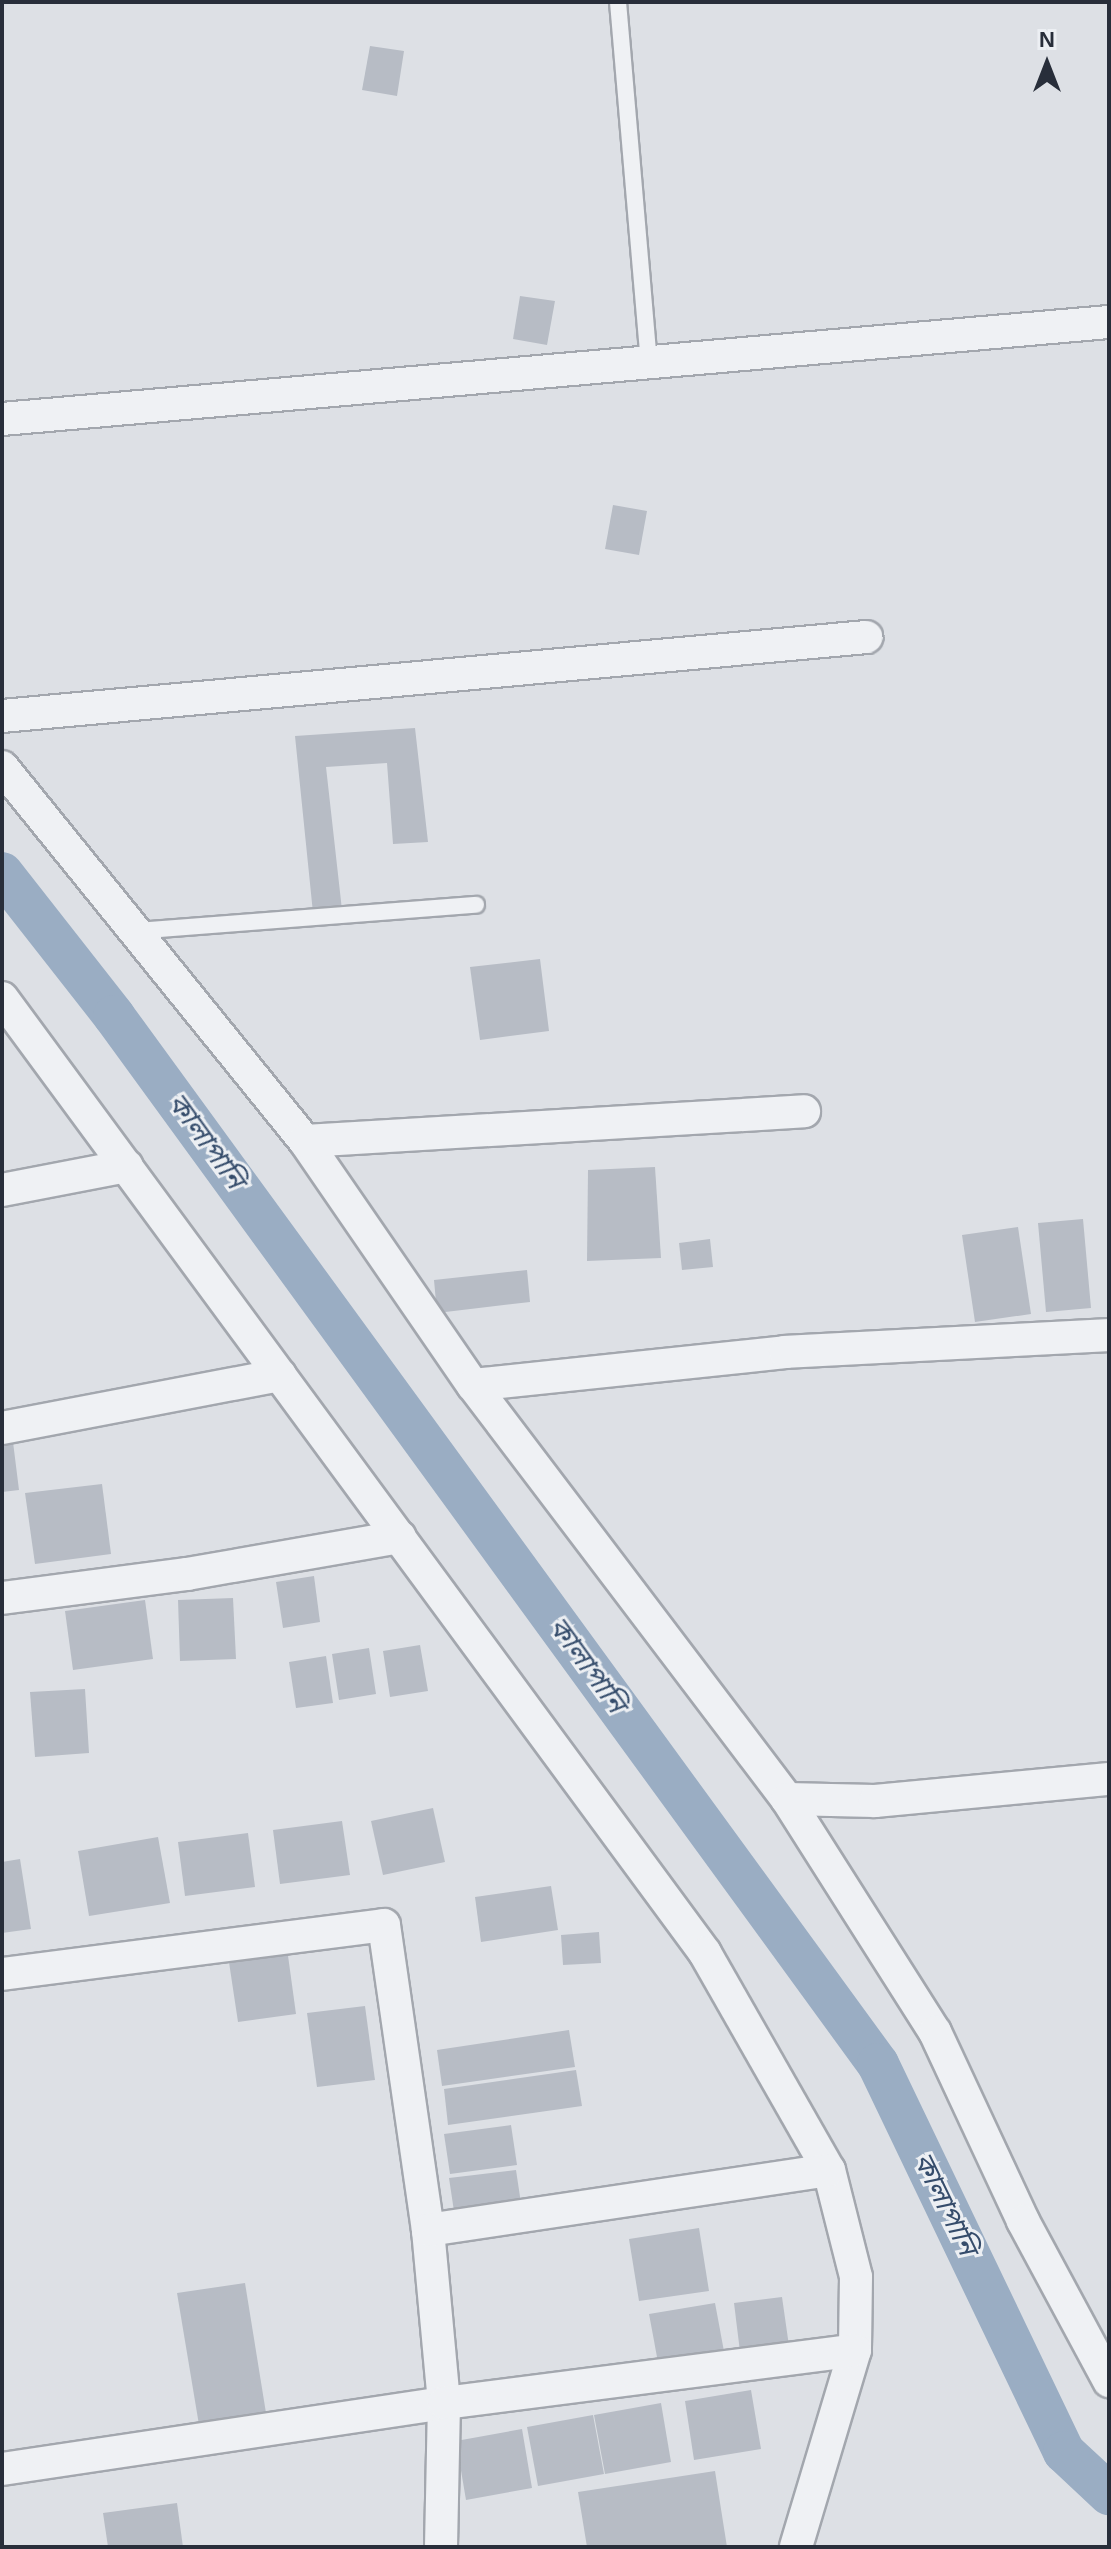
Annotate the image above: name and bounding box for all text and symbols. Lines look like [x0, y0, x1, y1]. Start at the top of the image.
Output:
north arrow [1007, 24, 1087, 104]
text: N [1039, 27, 1055, 52]
water label: কালাপানি [160, 1087, 252, 1195]
water label: কালাপানি [541, 1611, 633, 1719]
water label: কালাপানি [906, 2147, 984, 2261]

